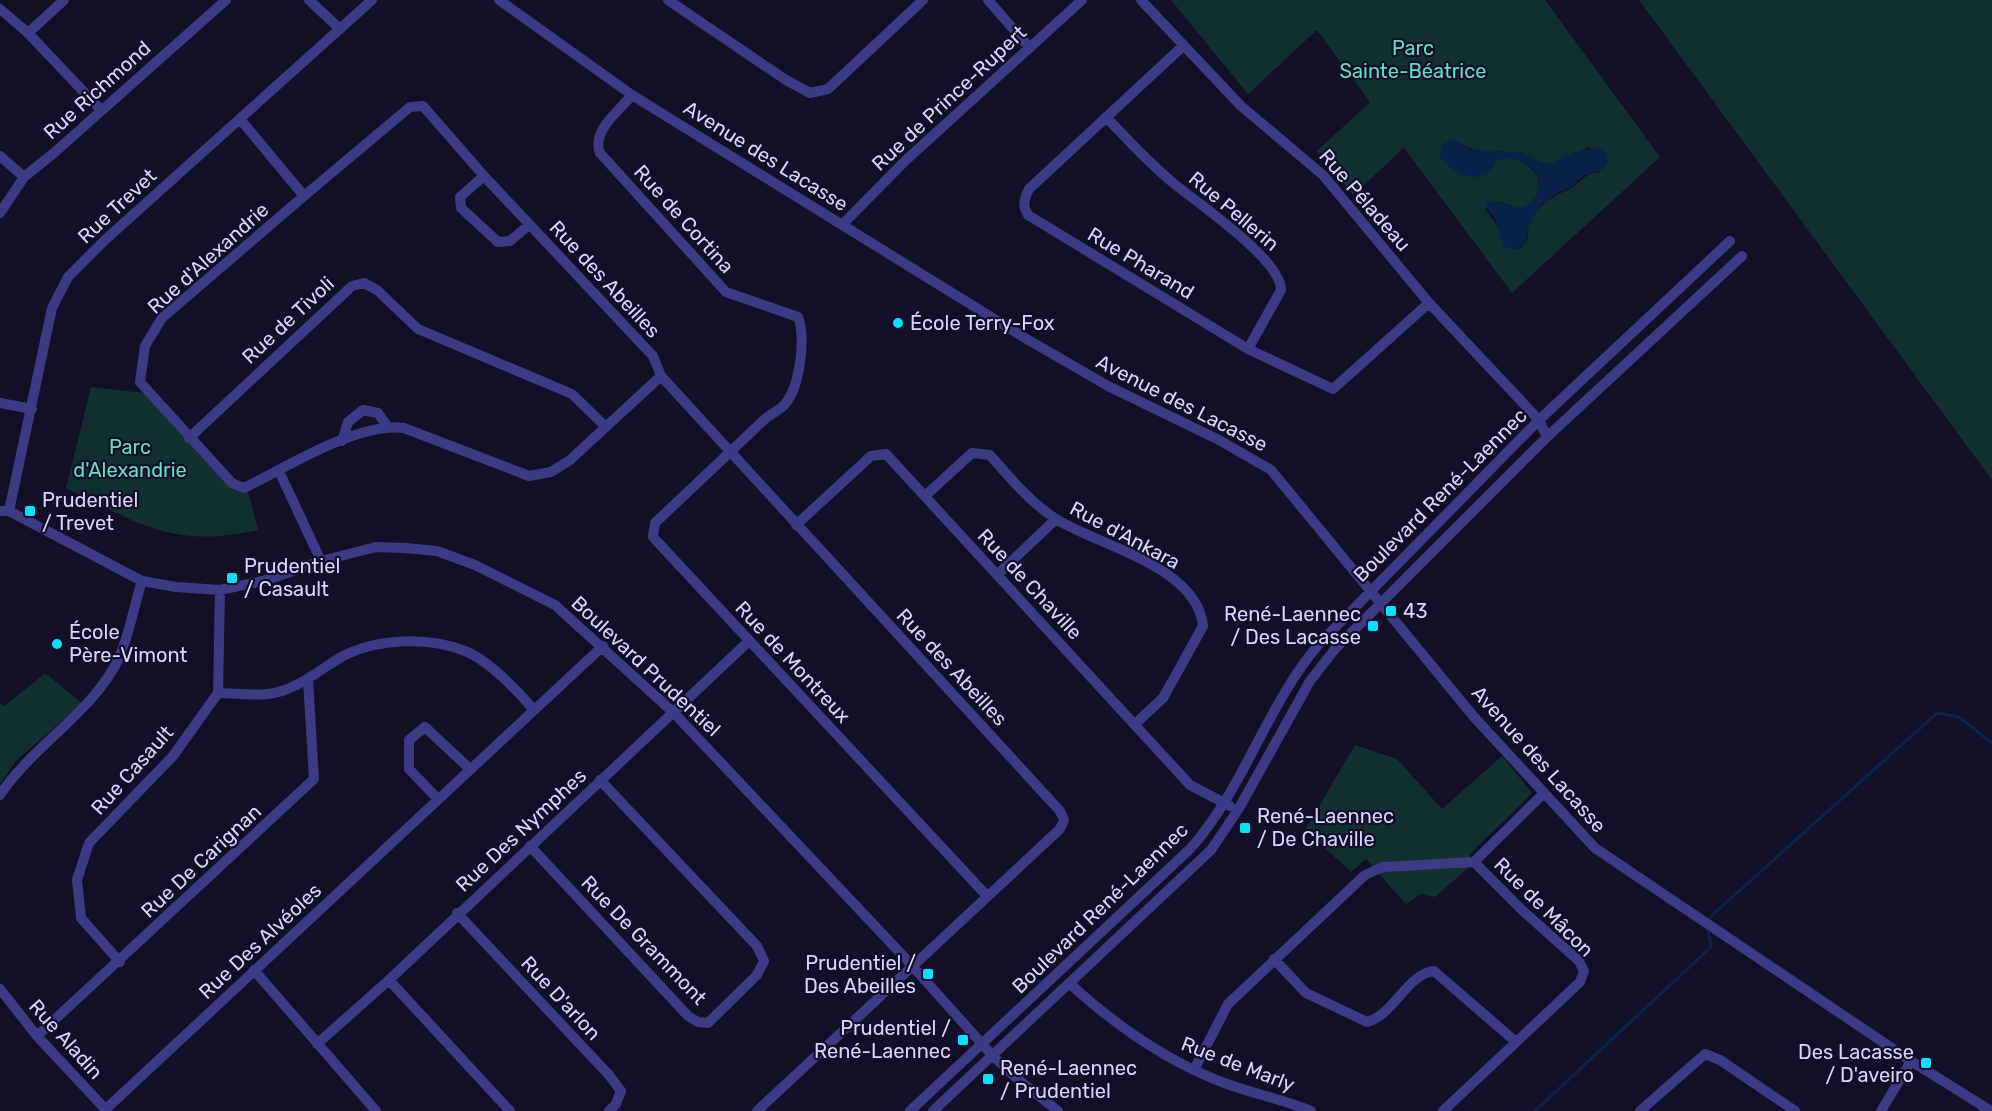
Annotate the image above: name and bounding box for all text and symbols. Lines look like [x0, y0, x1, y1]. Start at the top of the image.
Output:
street label: Rue de Prince-Rupert [867, 20, 1031, 176]
street label: Rue Richmond [39, 36, 155, 144]
park label: Parc Sainte-Béatrice [1340, 36, 1486, 83]
street label: Avenue des Lacasse [679, 96, 853, 216]
street label: Rue Péladeau [1314, 144, 1416, 256]
street label: Rue de Cortina [629, 160, 739, 278]
street label: Rue Trevet [73, 163, 161, 248]
street label: Rue Pellerin [1184, 166, 1284, 256]
street label: Rue d'Alexandrie [142, 197, 274, 319]
street label: Rue des Abeilles [545, 215, 665, 343]
street label: Rue Pharand [1083, 222, 1199, 304]
street label: Rue de Tivoli [237, 271, 339, 369]
place label: École Terry-Fox [910, 311, 1055, 335]
marker: École Terry-Fox [891, 316, 905, 330]
street label: Avenue des Lacasse [1092, 349, 1272, 457]
street label: Boulevard René-Laennec [1348, 403, 1532, 587]
park label: Parc d'Alexandrie [73, 435, 187, 482]
place label: Prudentiel / Trevet [42, 488, 138, 535]
street label: Rue d'Ankara [1066, 496, 1184, 574]
marker: Prudentiel / Trevet [23, 504, 37, 518]
street label: Rue de Chaville [973, 524, 1087, 644]
place label: Prudentiel / Casault [244, 554, 340, 601]
marker: Prudentiel / Casault [225, 571, 239, 585]
street label: Boulevard Prudentiel [567, 591, 725, 741]
street label: Rue de Montreux [730, 596, 856, 728]
place label: 43 [1403, 599, 1427, 623]
place label: René-Laennec / Des Lacasse [1224, 602, 1361, 649]
street label: Rue des Abeilles [892, 603, 1012, 731]
marker: 43 [1384, 604, 1398, 618]
marker: René-Laennec / Des Lacasse [1366, 619, 1380, 633]
place label: École Père-Vimont [69, 620, 187, 667]
marker: École Père-Vimont [50, 637, 64, 651]
street label: Avenue des Lacasse [1467, 681, 1611, 837]
street label: Rue Casault [86, 720, 178, 819]
street label: Rue Des Nymphes [451, 763, 591, 897]
street label: Rue De Carignan [136, 799, 266, 923]
place label: René-Laennec / De Chaville [1257, 804, 1394, 851]
street label: Boulevard René-Laennec [1007, 818, 1193, 998]
marker: René-Laennec / De Chaville [1238, 821, 1252, 835]
street label: Rue de Mâcon [1489, 852, 1599, 962]
street label: Rue De Grammont [576, 870, 712, 1010]
street label: Rue Des Alvéoles [194, 878, 326, 1004]
street label: Rue D'arlon [516, 951, 606, 1045]
place label: Prudentiel / Des Abeilles [804, 951, 916, 998]
marker: Prudentiel / Des Abeilles [921, 967, 935, 981]
street label: Rue Aladin [24, 994, 108, 1084]
place label: Prudentiel / René-Laennec [814, 1016, 951, 1063]
street label: Rue de Marly [1178, 1031, 1298, 1097]
marker: Prudentiel / René-Laennec [956, 1033, 970, 1047]
place label: Des Lacasse / D'aveiro [1798, 1040, 1914, 1087]
place label: René-Laennec / Prudentiel [1000, 1056, 1137, 1103]
marker: Des Lacasse / D'aveiro [1919, 1056, 1933, 1070]
marker: René-Laennec / Prudentiel [981, 1072, 995, 1086]

